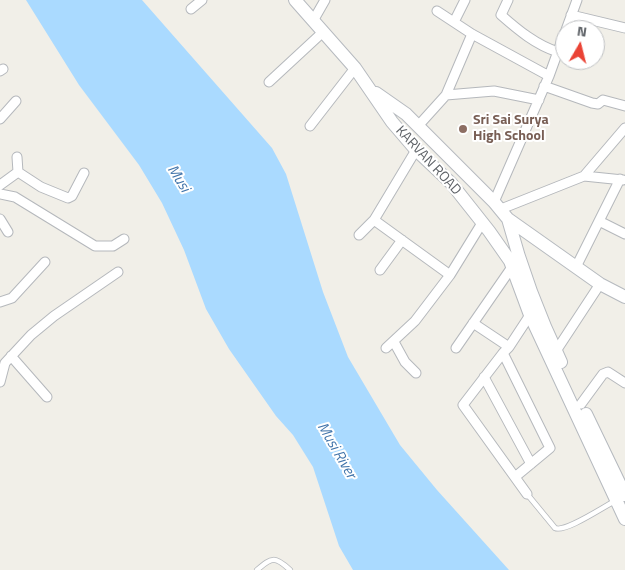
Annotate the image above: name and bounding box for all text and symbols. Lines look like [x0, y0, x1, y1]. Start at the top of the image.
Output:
north arrow [555, 20, 605, 70]
text: N [576, 20, 588, 42]
place label: Sri Sai Surya High School [473, 113, 549, 146]
street label: KARVAN ROAD [392, 123, 464, 199]
marker: Sri Sai Surya High School [457, 123, 469, 135]
water label: Musi [163, 162, 193, 196]
water label: Musi River [313, 420, 359, 482]

